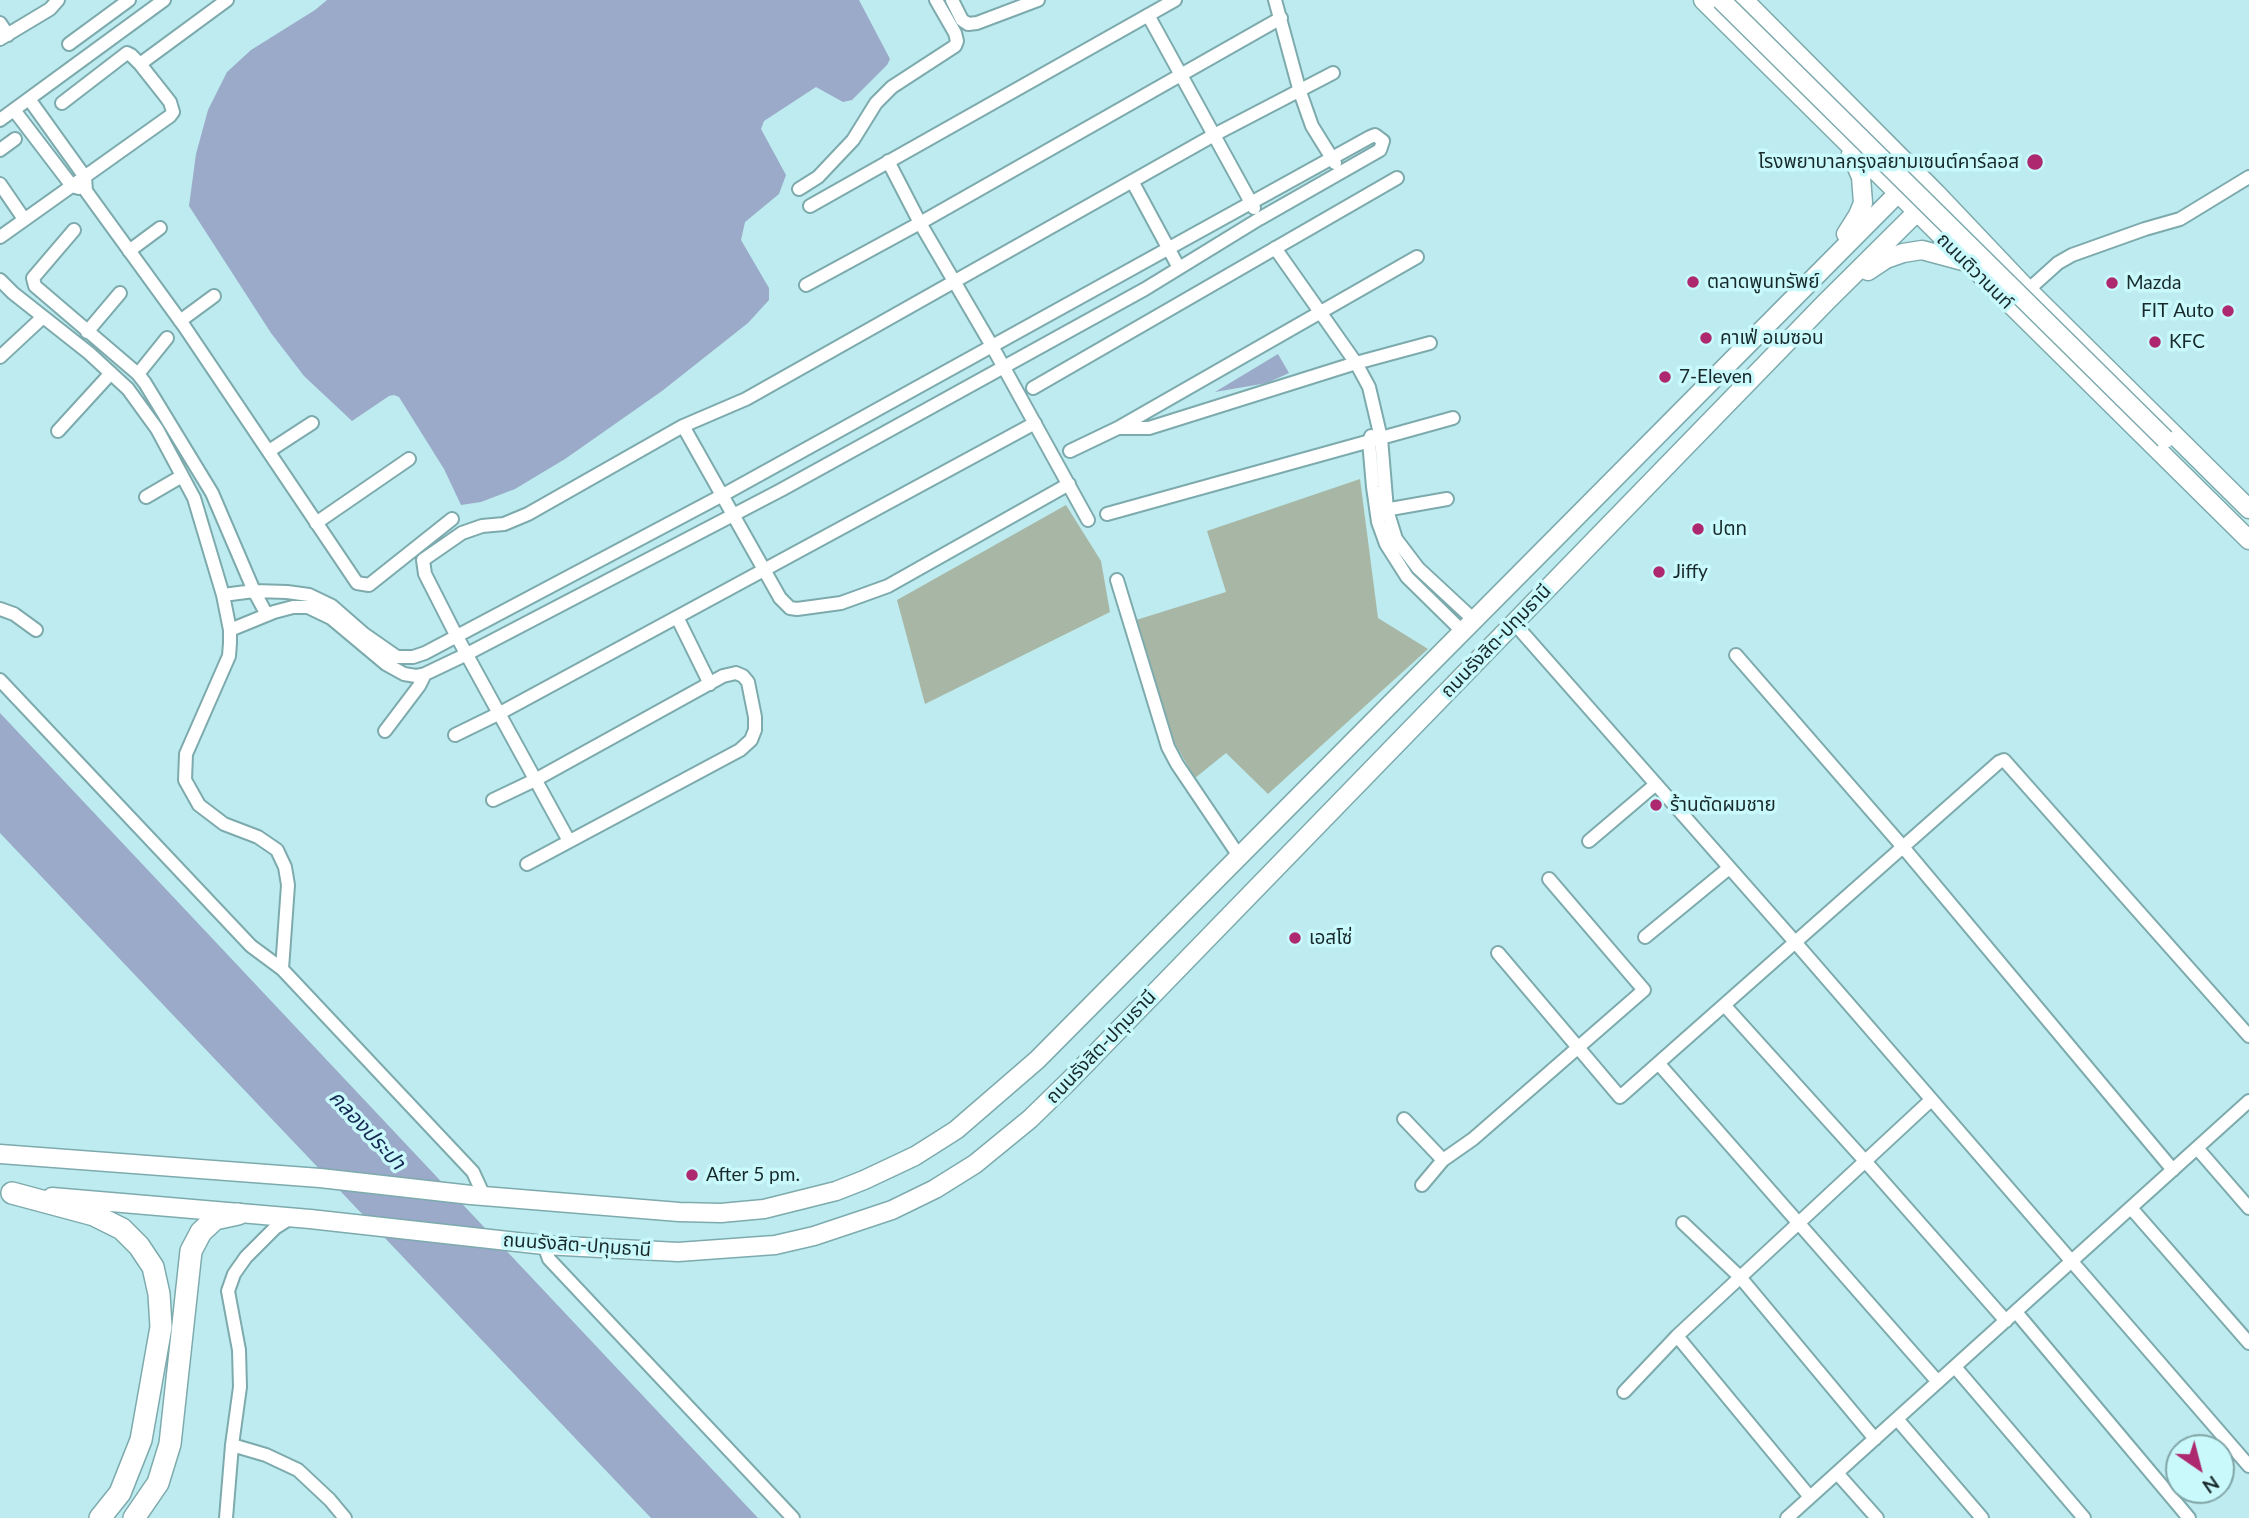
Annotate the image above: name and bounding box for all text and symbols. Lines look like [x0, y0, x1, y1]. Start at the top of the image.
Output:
place label: โรงพยาบาลกรุงสยามเซนต์คาร์ลอส [1758, 151, 2019, 173]
marker: โรงพยาบาลกรุงสยามเซนต์คาร์ลอส [2025, 152, 2045, 172]
street label: ถนนติวานนท์ [1932, 228, 2018, 314]
place label: ตลาดพูนทรัพย์ [1707, 271, 1820, 293]
place label: Mazda [2126, 272, 2181, 294]
marker: ตลาดพูนทรัพย์ [1685, 274, 1701, 290]
marker: Mazda [2104, 275, 2120, 291]
place label: FIT Auto [2141, 300, 2214, 322]
marker: FIT Auto [2220, 303, 2236, 319]
place label: คาเฟ่ อเมซอน [1720, 327, 1824, 349]
marker: คาเฟ่ อเมซอน [1698, 330, 1714, 346]
place label: KFC [2169, 331, 2205, 353]
marker: KFC [2147, 334, 2163, 350]
place label: 7-Eleven [1679, 366, 1752, 388]
marker: 7-Eleven [1657, 369, 1673, 385]
place label: ปตท [1712, 518, 1747, 540]
marker: ปตท [1690, 521, 1706, 537]
place label: Jiffy [1673, 561, 1708, 583]
marker: Jiffy [1651, 564, 1667, 580]
street label: ถนนรังสิต-ปทุมธานี [1436, 580, 1556, 702]
place label: ร้านตัดผมชาย [1670, 794, 1776, 816]
marker: ร้านตัดผมชาย [1648, 797, 1664, 813]
place label: เอสโซ่ [1309, 927, 1352, 949]
marker: เอสโซ่ [1287, 930, 1303, 946]
street label: ถนนรังสิต-ปทุมธานี [1041, 986, 1161, 1108]
water label: คลองประปา [324, 1085, 410, 1175]
place label: After 5 pm. [706, 1164, 800, 1186]
marker: After 5 pm. [684, 1167, 700, 1183]
street label: ถนนรังสิต-ปทุมธานี [502, 1228, 652, 1262]
north arrow [2165, 1434, 2235, 1504]
text: N [2199, 1471, 2224, 1499]

